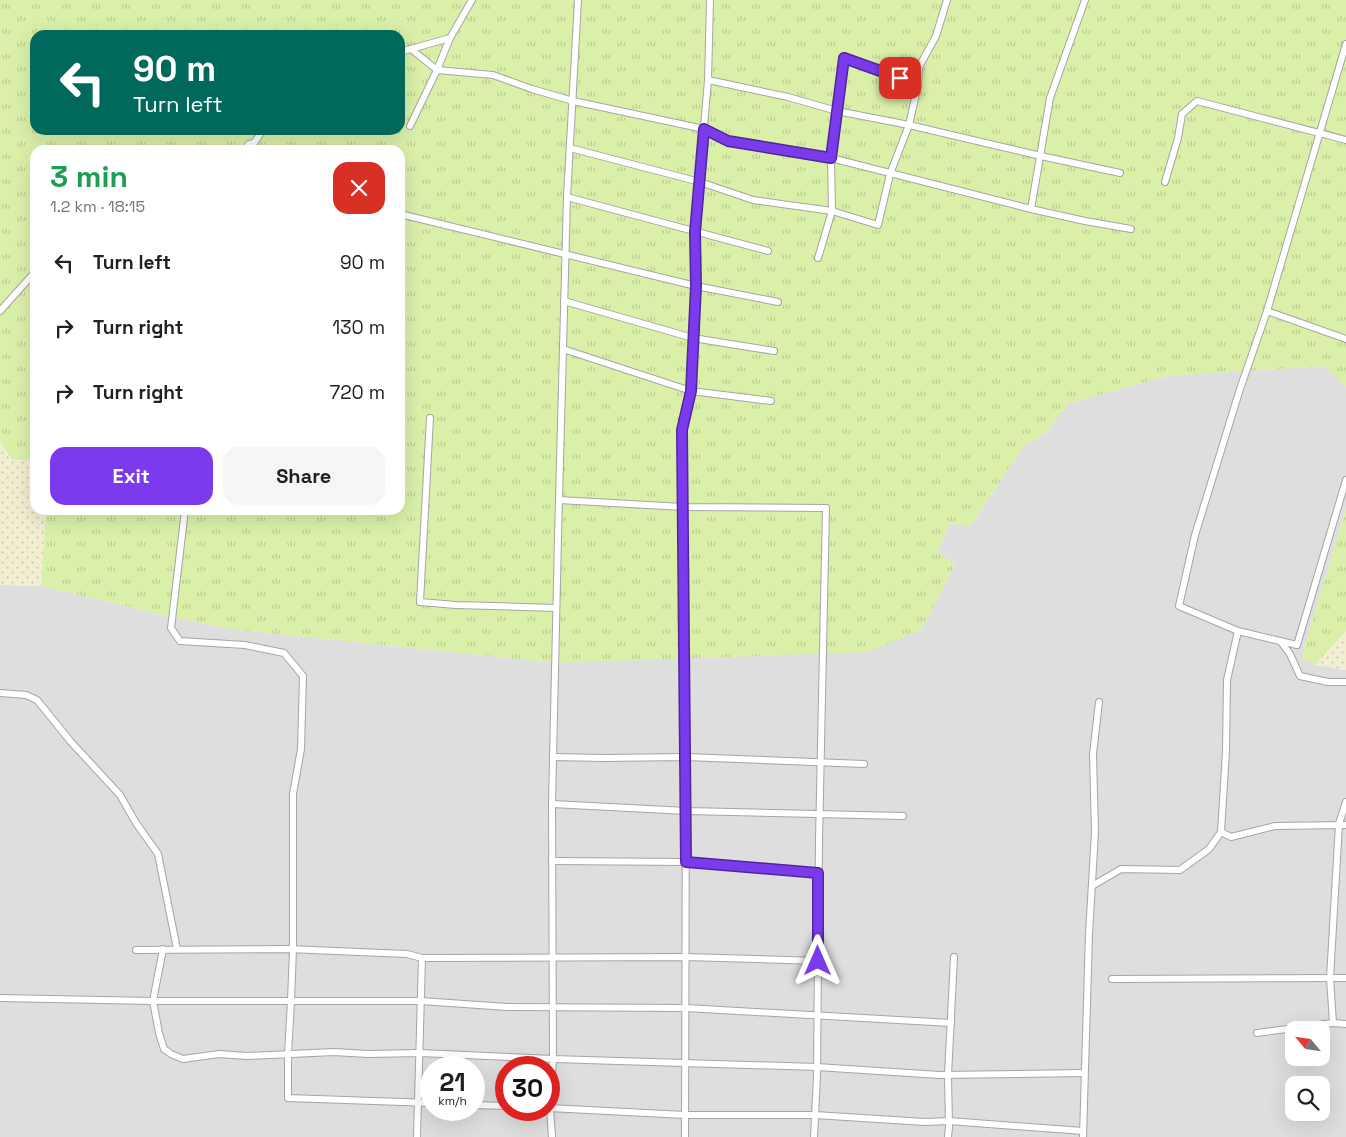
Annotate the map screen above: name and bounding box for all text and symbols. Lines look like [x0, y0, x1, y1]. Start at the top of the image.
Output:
text: 90 m [133, 47, 216, 91]
icon: left [50, 50, 115, 115]
pin [879, 57, 921, 99]
icon: arrive [886, 64, 914, 92]
text: Turn left [133, 90, 223, 118]
text: 3 min [50, 157, 128, 196]
button: close [333, 162, 385, 214]
text: 1.2 km · 18:15 [50, 196, 145, 217]
icon: left [50, 249, 78, 277]
text: Turn left [93, 250, 171, 275]
text: 90 m [340, 250, 385, 275]
icon: right [50, 314, 78, 342]
text: Turn right [93, 315, 183, 340]
text: 130 m [332, 315, 385, 340]
icon: right [50, 379, 78, 407]
text: Turn right [93, 380, 183, 405]
text: 720 m [330, 380, 385, 405]
button: Exit [50, 447, 213, 505]
button: Share [223, 447, 385, 505]
position arrow [791, 934, 843, 986]
north arrow [1285, 1021, 1330, 1066]
map controls [1285, 1021, 1330, 1121]
speed limit sign: 30 [495, 1056, 560, 1121]
text: 21 [439, 1066, 466, 1098]
button: search [1285, 1076, 1330, 1121]
text: km/h [438, 1093, 467, 1109]

